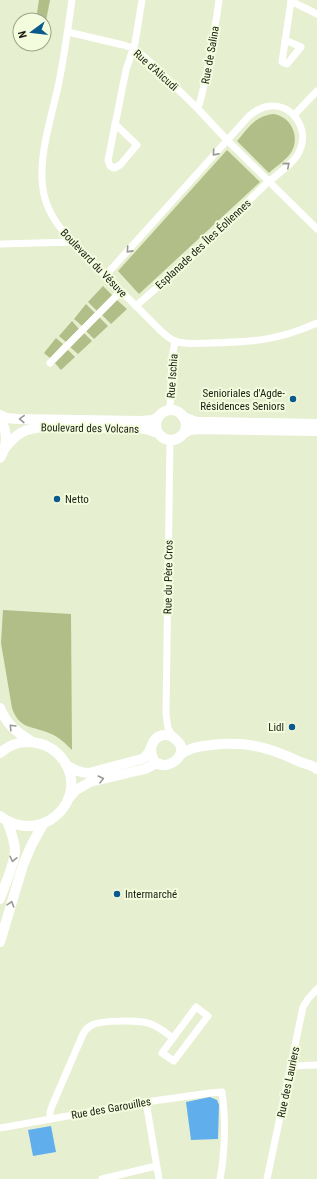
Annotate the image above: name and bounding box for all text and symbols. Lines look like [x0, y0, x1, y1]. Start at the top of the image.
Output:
north arrow [12, 12, 52, 52]
street label: Rue de Salina [199, 25, 222, 85]
text: N [16, 29, 30, 39]
street label: Rue d'Alicudi [131, 47, 181, 94]
one-way arrow [213, 148, 220, 156]
one-way arrow [282, 163, 290, 170]
street label: Esplanade des Îles Éoliennes [153, 197, 254, 292]
street label: Boulevard du Vésuve [58, 226, 130, 300]
one-way arrow [126, 245, 133, 252]
street label: Rue Ischia [164, 353, 181, 399]
place label: Senioriales d'Agde- Résidences Seniors [200, 387, 285, 413]
marker: Senioriales d'Agde- Résidences Seniors [288, 394, 298, 404]
one-way arrow [19, 415, 25, 423]
street label: Boulevard des Volcans [41, 421, 139, 436]
place label: Netto [65, 493, 89, 506]
marker: Netto [52, 494, 62, 504]
street label: Rue du Père Cros [161, 540, 176, 614]
place label: Lidl [268, 721, 284, 734]
marker: Lidl [287, 722, 297, 732]
one-way arrow [9, 724, 17, 732]
one-way arrow [98, 776, 104, 784]
one-way arrow [10, 856, 18, 862]
place label: Intermarché [125, 888, 177, 901]
marker: Intermarché [112, 889, 122, 899]
one-way arrow [6, 901, 15, 908]
street label: Rue des Lauriers [275, 1045, 302, 1119]
street label: Rue des Garouilles [70, 1095, 152, 1122]

